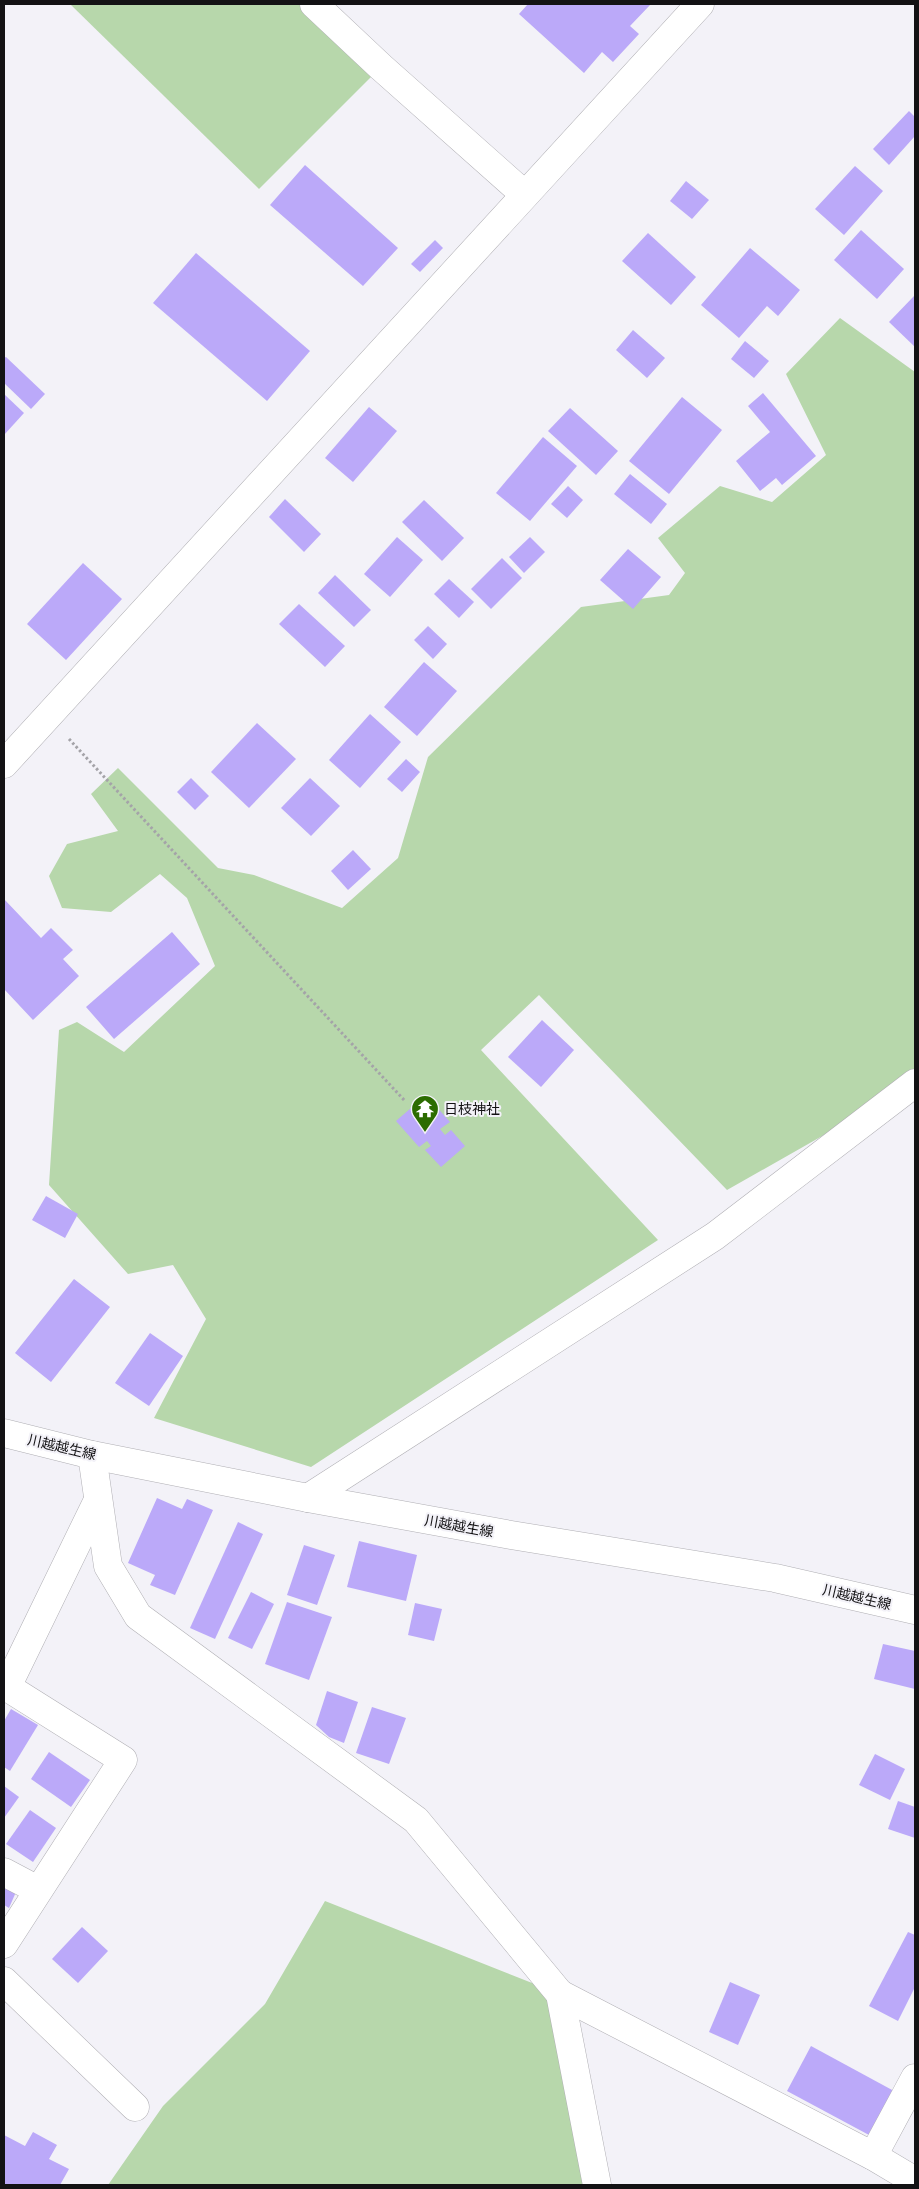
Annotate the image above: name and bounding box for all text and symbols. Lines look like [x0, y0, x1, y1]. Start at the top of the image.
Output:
temple icon: 日枝神社 [410, 1094, 440, 1133]
place label: 日枝神社 [444, 1100, 500, 1118]
street label: 川越越生線 [26, 1430, 98, 1464]
street label: 川越越生線 [423, 1511, 495, 1541]
street label: 川越越生線 [821, 1580, 893, 1614]

